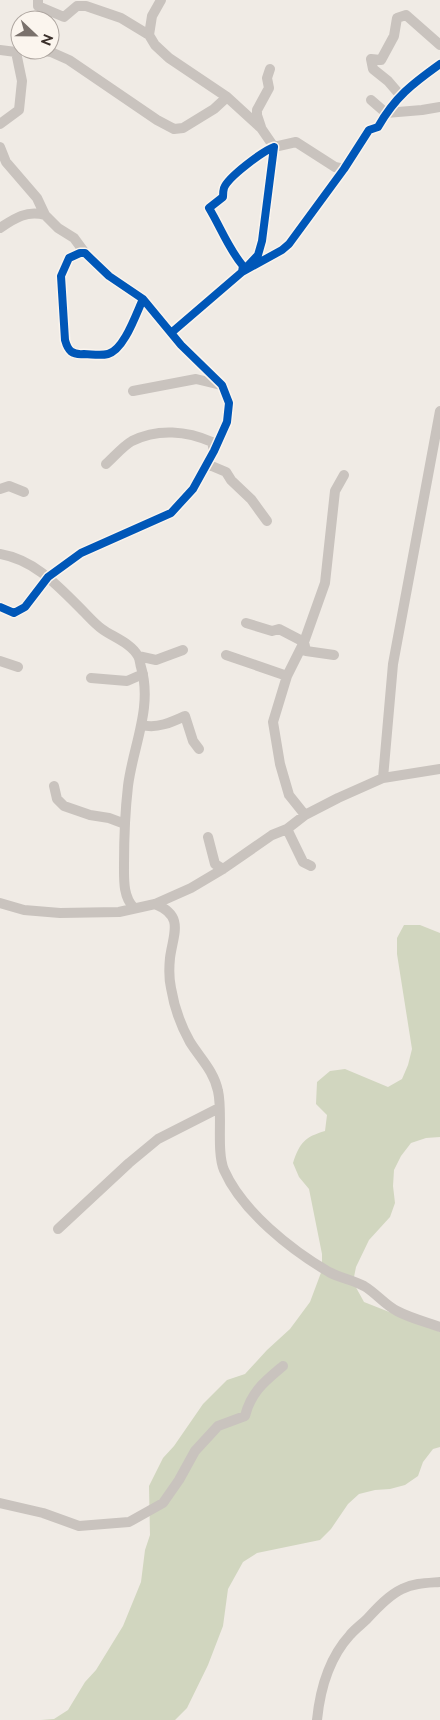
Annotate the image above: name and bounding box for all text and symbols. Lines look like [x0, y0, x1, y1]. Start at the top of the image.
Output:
north arrow [10, 10, 60, 60]
text: N [38, 32, 56, 48]

